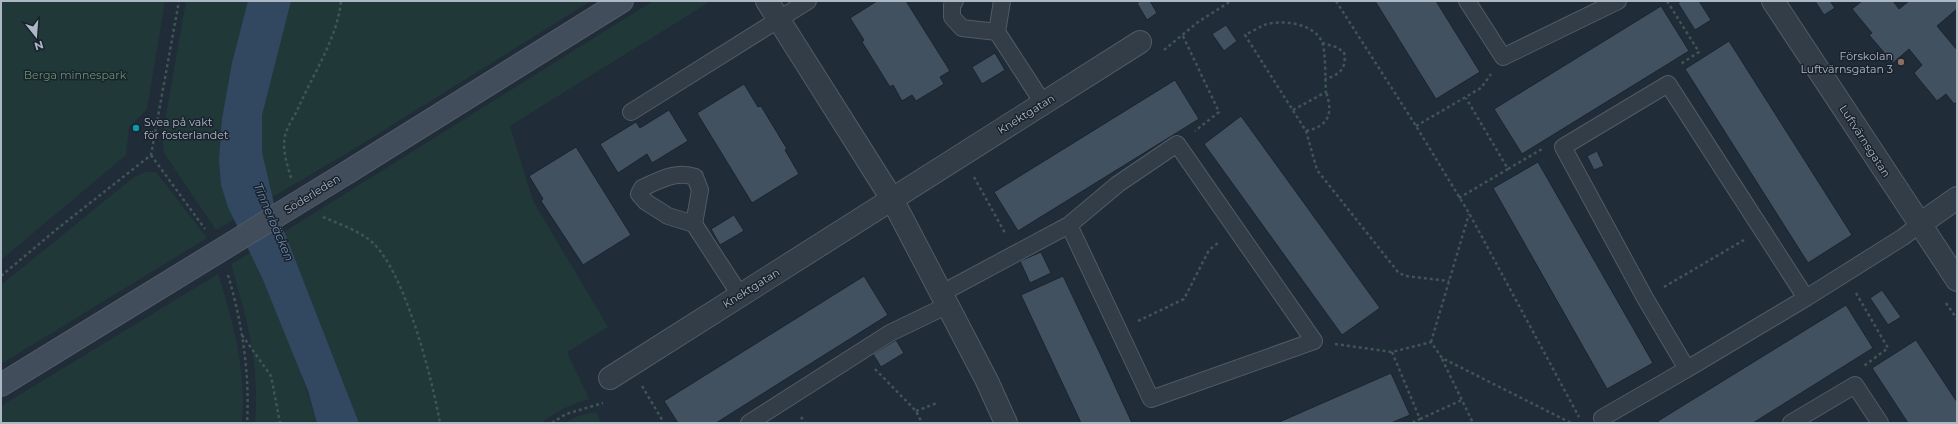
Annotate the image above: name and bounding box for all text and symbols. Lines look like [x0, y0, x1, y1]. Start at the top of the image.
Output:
north arrow [16, 16, 56, 56]
text: N [33, 38, 45, 54]
place label: Förskolan Luftvärnsgatan 3 [1800, 49, 1893, 76]
marker: Förskolan Luftvärnsgatan 3 [1896, 57, 1906, 67]
park label: Berga minnespark [24, 68, 127, 82]
street label: Knektgatan [995, 91, 1057, 137]
street label: Luftvärnsgatan [1836, 102, 1894, 180]
place label: Svea på vakt för fosterlandet [144, 115, 229, 142]
marker: Svea på vakt för fosterlandet [131, 123, 141, 133]
street label: Söderleden [281, 171, 343, 217]
water label: Tinnerbäcken [251, 181, 297, 263]
street label: Knektgatan [720, 265, 782, 311]

